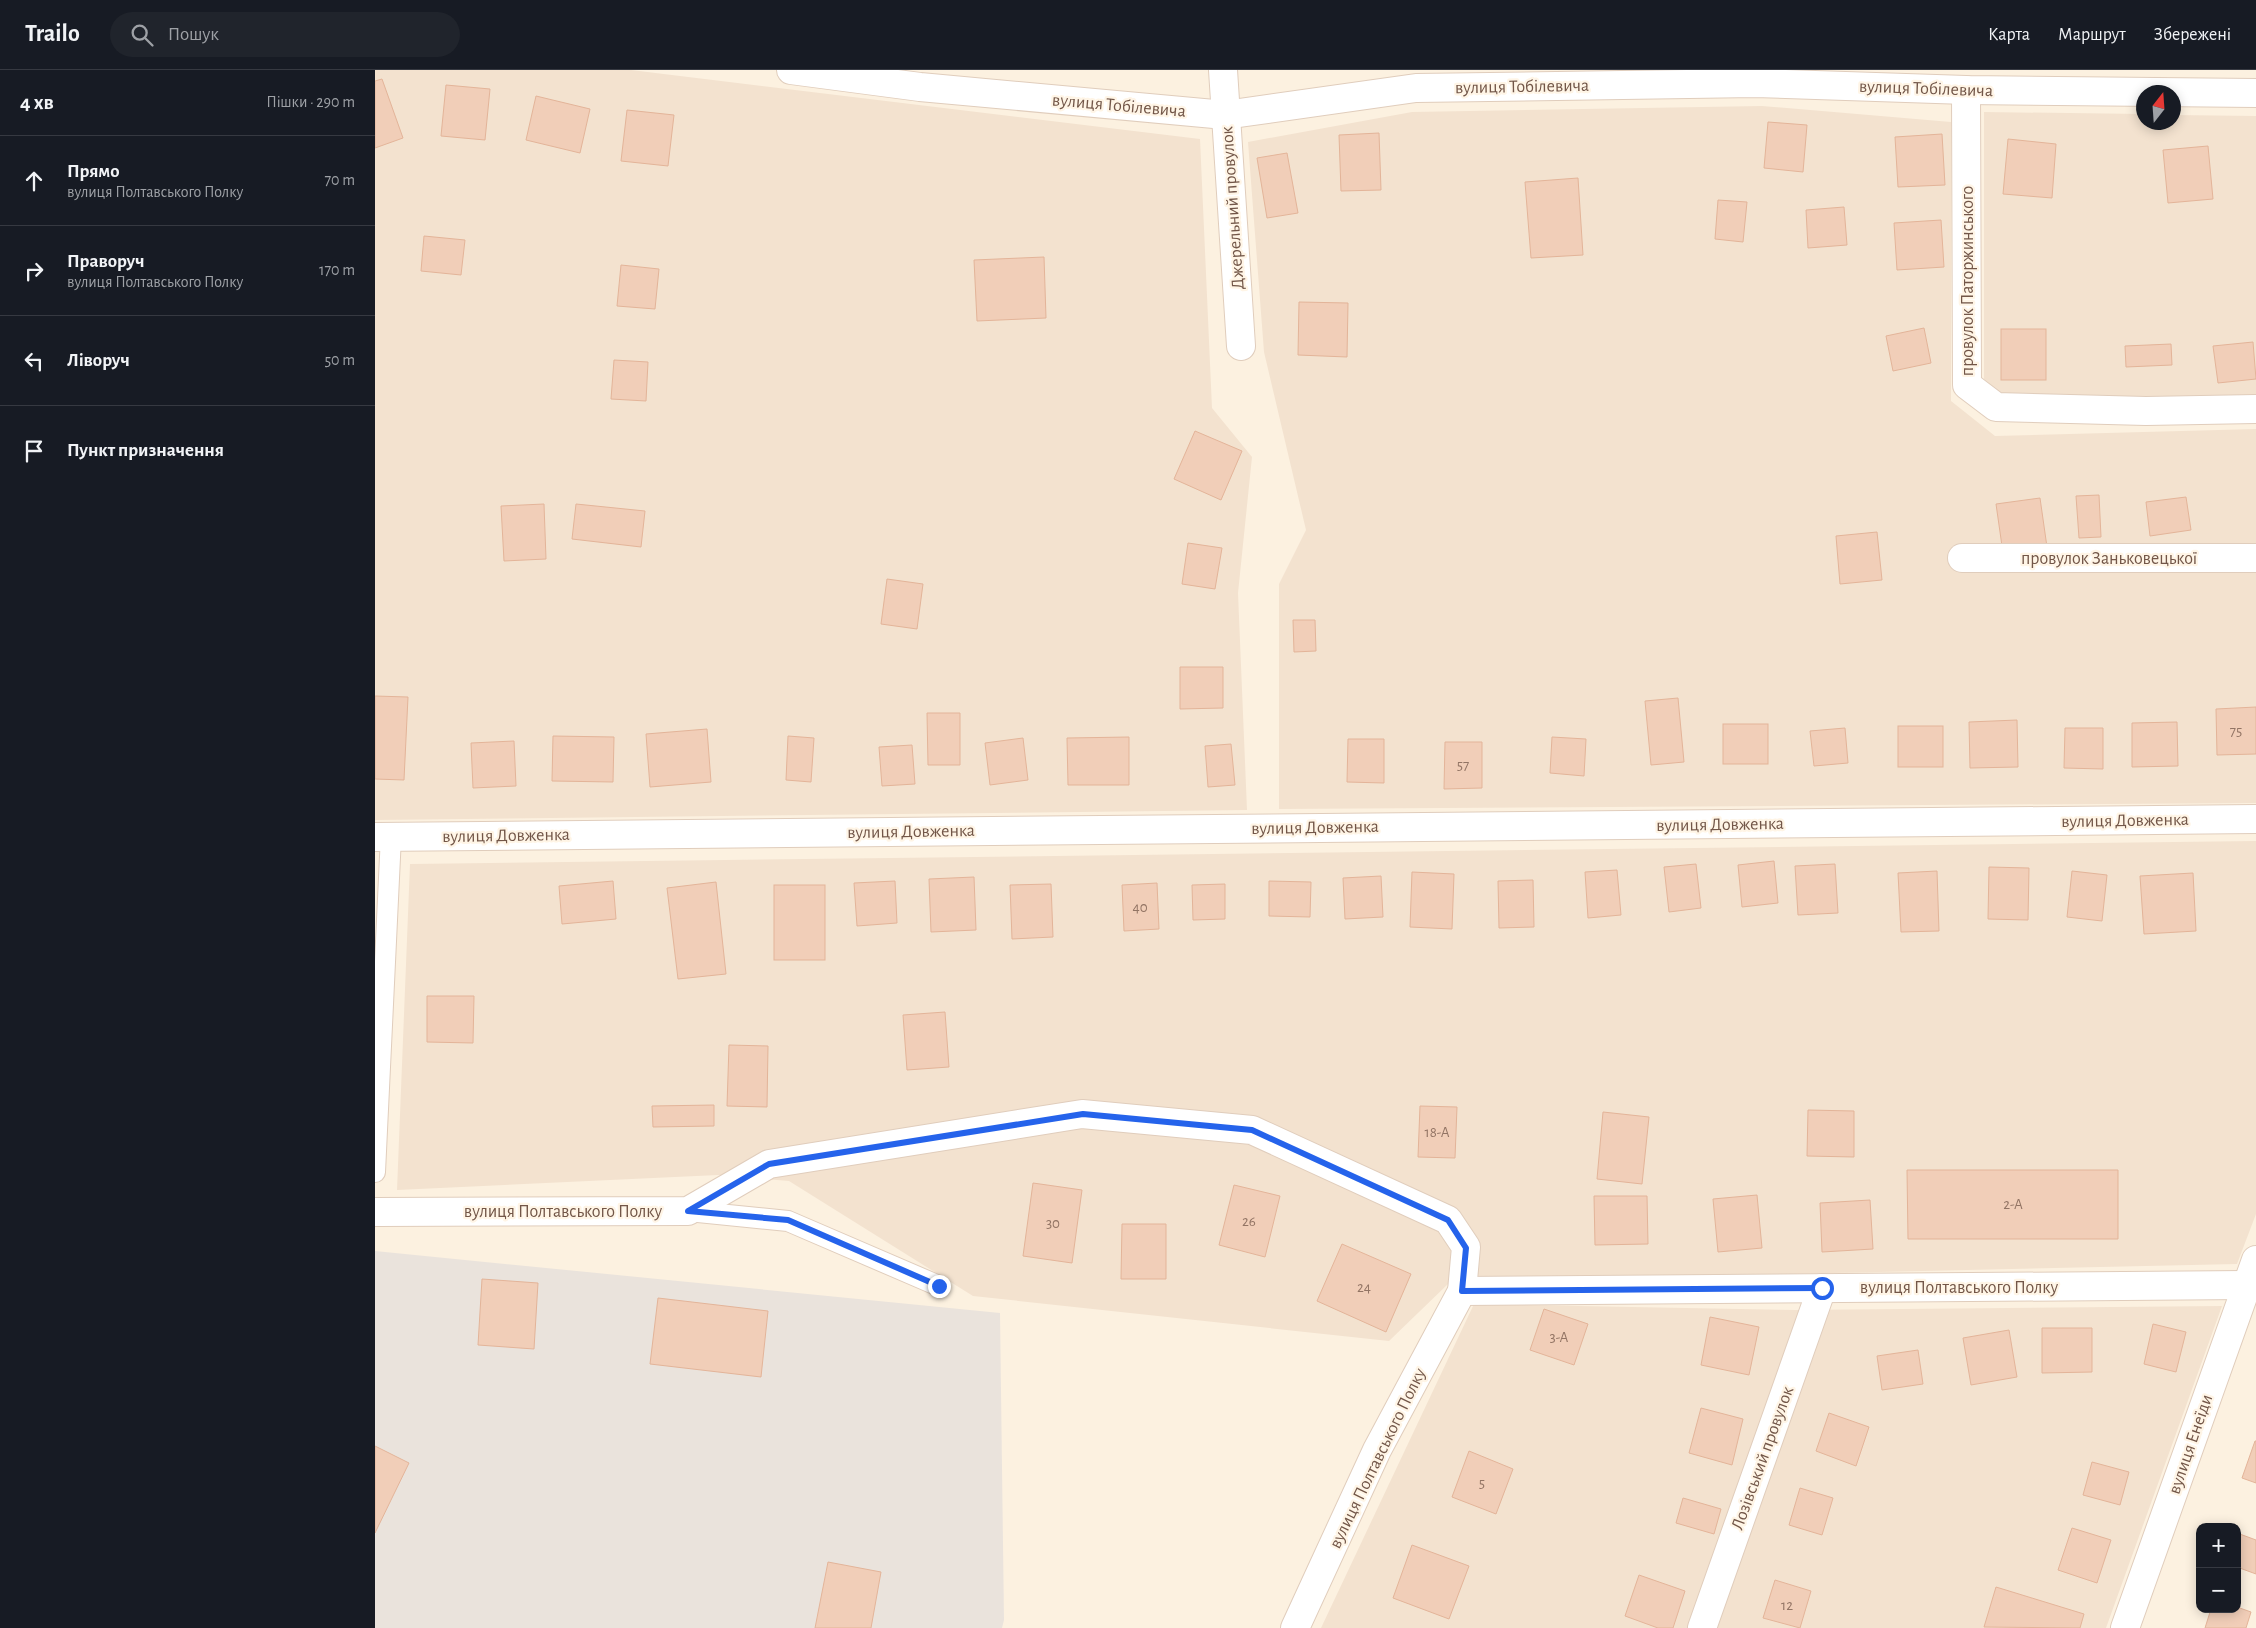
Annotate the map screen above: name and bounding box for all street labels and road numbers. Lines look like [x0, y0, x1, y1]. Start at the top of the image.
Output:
street label: вулиця Тобілевича [1455, 76, 1589, 97]
street label: вулиця Тобілевича [1859, 77, 1993, 100]
street label: вулиця Тобілевича [1051, 90, 1187, 121]
street label: Джерельний провулок [1218, 125, 1248, 290]
street label: провулок Паторжинського [1959, 186, 1977, 376]
street label: провулок Заньковецької [2021, 550, 2197, 568]
street label: вулиця Довженка [2061, 811, 2189, 831]
street label: вулиця Довженка [1656, 815, 1784, 835]
street label: вулиця Довженка [1251, 818, 1379, 838]
street label: вулиця Довженка [847, 822, 975, 842]
street label: вулиця Довженка [442, 826, 570, 846]
street label: вулиця Полтавського Полку [464, 1203, 663, 1221]
street label: вулиця Полтавського Полку [1860, 1279, 2059, 1297]
street label: вулиця Полтавського Полку [1326, 1365, 1430, 1552]
street label: Лозівський провулок [1729, 1384, 1798, 1532]
street label: вулиця Енеїди [2165, 1392, 2216, 1496]

